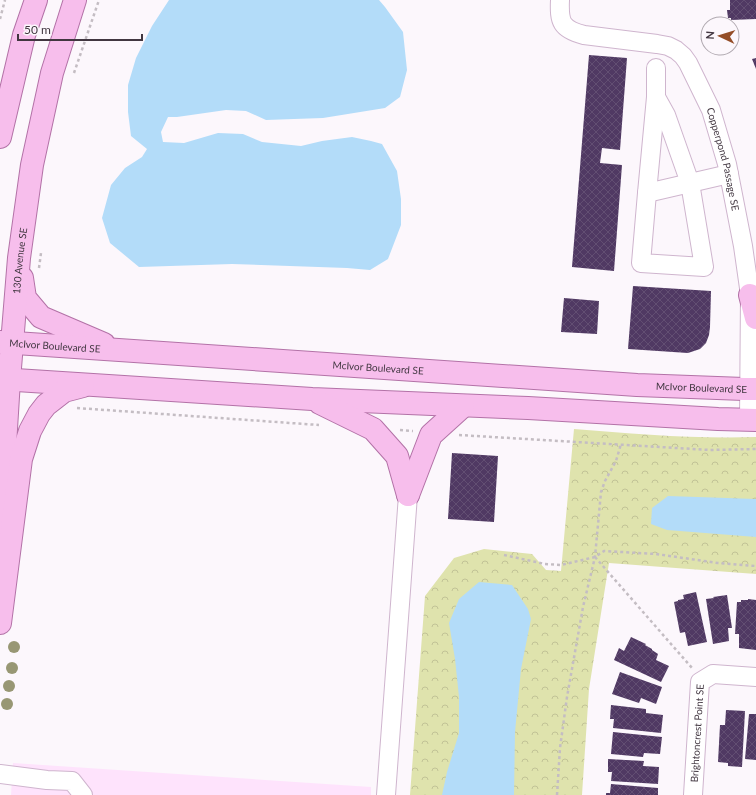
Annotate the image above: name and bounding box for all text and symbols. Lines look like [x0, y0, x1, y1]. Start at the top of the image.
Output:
scale bar [18, 16, 142, 42]
north arrow [700, 16, 740, 56]
text: 50 m [24, 22, 51, 37]
text: N [703, 31, 716, 40]
street label: Copperpond Passage SE [705, 106, 742, 212]
street label: 130 Avenue SE [10, 227, 29, 294]
street label: McIvor Boulevard SE [9, 337, 101, 355]
street label: McIvor Boulevard SE [332, 358, 424, 377]
street label: McIvor Boulevard SE [656, 380, 747, 395]
street label: Brightoncrest Point SE [688, 683, 706, 783]

